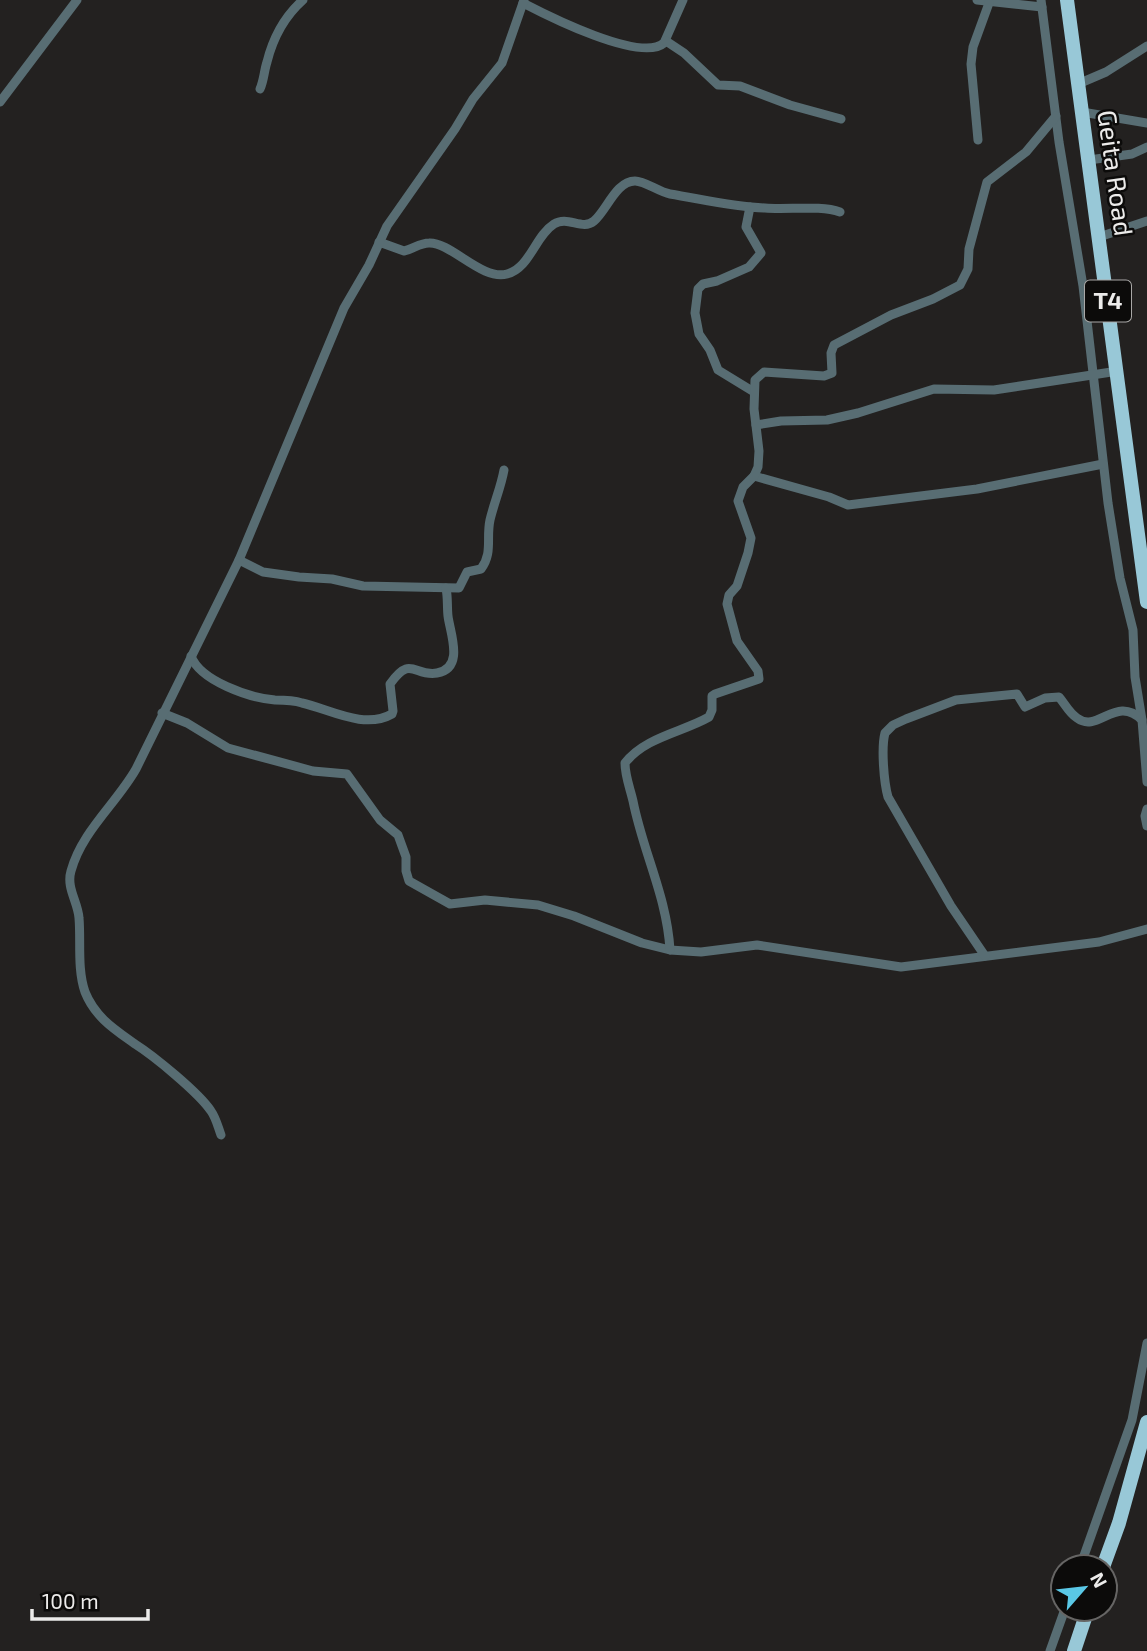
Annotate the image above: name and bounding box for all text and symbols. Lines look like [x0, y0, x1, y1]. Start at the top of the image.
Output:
street label: Geita Road [1092, 108, 1141, 238]
road number: T4 [1085, 280, 1131, 322]
north arrow [1049, 1553, 1119, 1623]
text: N [1086, 1568, 1113, 1591]
scale bar [32, 1578, 147, 1622]
text: 100 m [42, 1588, 99, 1613]

